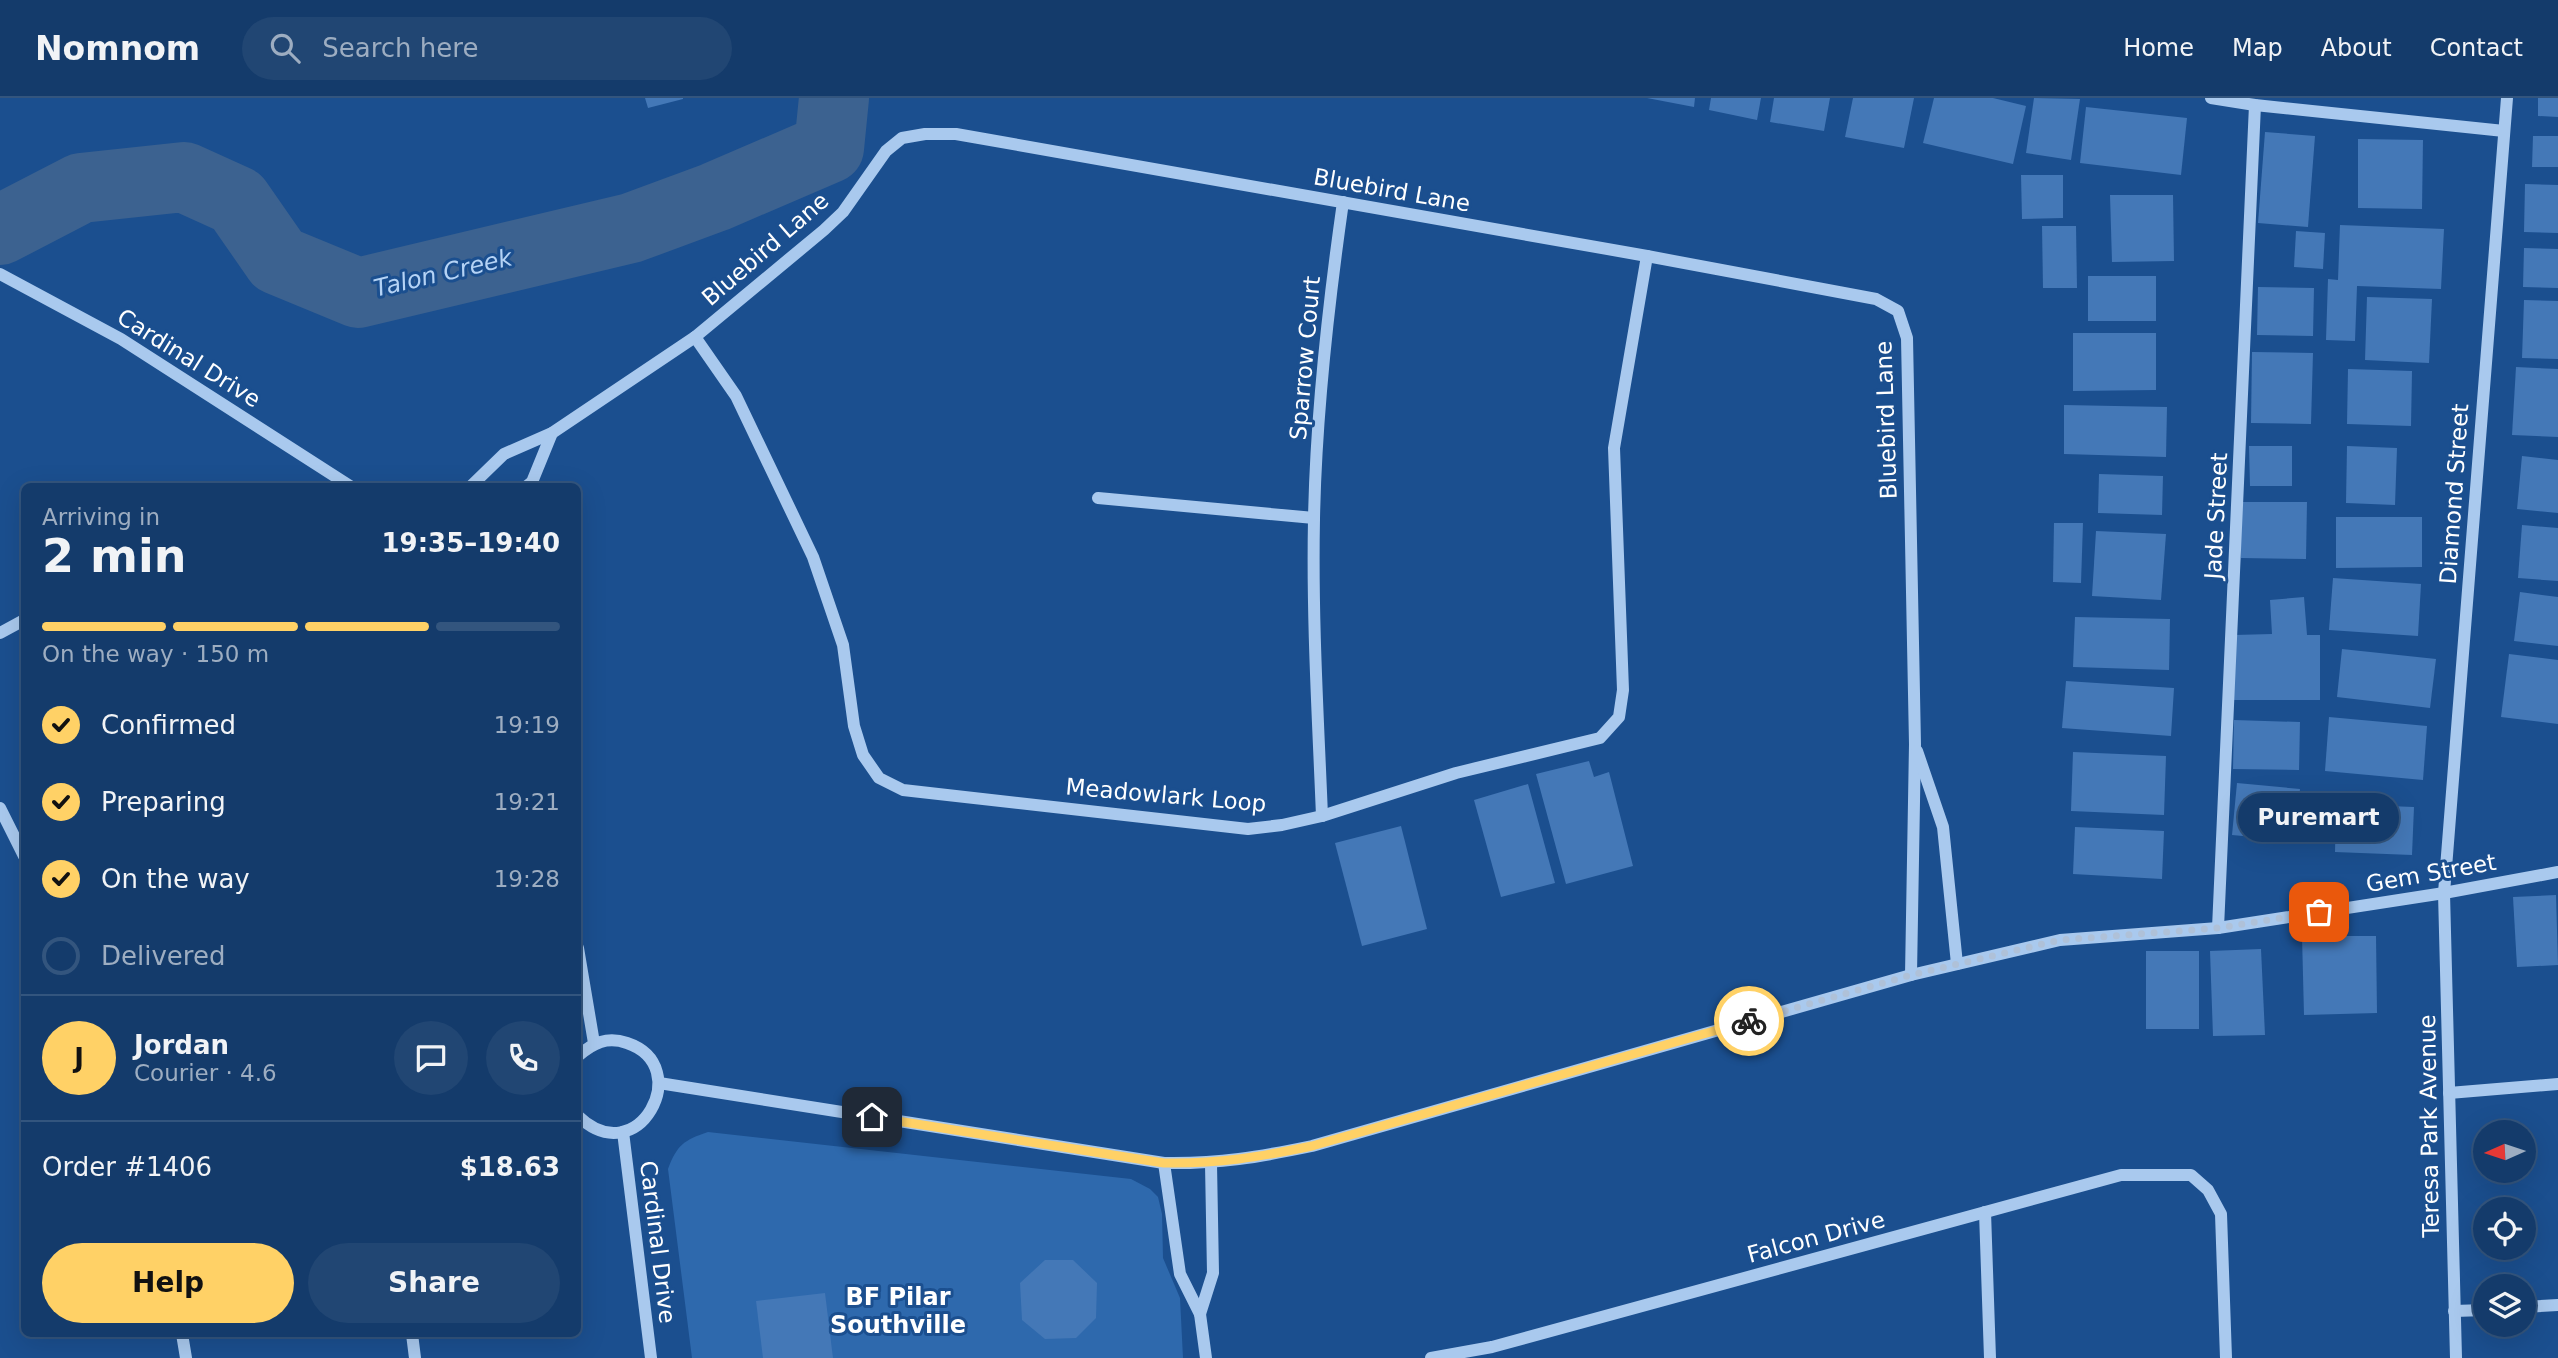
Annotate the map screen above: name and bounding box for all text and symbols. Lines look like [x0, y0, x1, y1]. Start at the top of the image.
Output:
search box [242, 17, 732, 80]
text: Nomnom [35, 29, 200, 68]
icon: search [266, 29, 304, 67]
text: Search here [322, 33, 478, 63]
text: Home [2123, 34, 2194, 62]
text: Map [2232, 34, 2283, 62]
text: About [2321, 34, 2392, 62]
text: Contact [2430, 34, 2523, 62]
street label: Bluebird Lane [1312, 163, 1472, 217]
street label: Bluebird Lane [697, 187, 833, 311]
water label: Talon Creek [371, 243, 516, 303]
street label: Sparrow Court [1285, 275, 1325, 441]
street label: Cardinal Drive [113, 304, 265, 412]
street label: Bluebird Lane [1870, 340, 1902, 500]
street label: Diamond Street [2435, 403, 2473, 585]
street label: Jade Street [2200, 452, 2232, 582]
text: Arriving in [42, 504, 160, 530]
text: 19:35–19:40 [381, 528, 560, 558]
text: 2 min [42, 529, 186, 583]
text: On the way · 150 m [42, 641, 269, 667]
icon: check [42, 706, 80, 744]
text: Confirmed [101, 710, 236, 740]
text: 19:19 [494, 712, 560, 738]
street label: Meadowlark Loop [1065, 773, 1267, 817]
icon: check [42, 783, 80, 821]
text: Preparing [101, 787, 226, 817]
text: 19:21 [494, 789, 560, 815]
callout: Puremart [2238, 793, 2400, 842]
text: Puremart [2258, 804, 2380, 830]
street label: Gem Street [2364, 849, 2498, 897]
icon: check [42, 860, 80, 898]
text: On the way [101, 864, 250, 894]
text: 19:28 [494, 866, 560, 892]
pin [2289, 882, 2349, 942]
icon: bag [2300, 893, 2338, 931]
text: Delivered [101, 941, 225, 971]
courier [1714, 986, 1784, 1056]
icon: bike [1730, 1002, 1768, 1040]
street label: Teresa Park Avenue [2414, 1014, 2444, 1239]
button: chat [394, 1021, 468, 1095]
button: phone [486, 1021, 560, 1095]
text: Jordan [134, 1030, 229, 1060]
text: J [74, 1043, 84, 1073]
text: Courier · 4.6 [134, 1060, 277, 1086]
pin [842, 1087, 902, 1147]
icon: home [853, 1098, 891, 1136]
north arrow [2473, 1120, 2536, 1183]
map controls [2473, 1120, 2536, 1337]
text: Order #1406 [42, 1152, 212, 1182]
text: $18.63 [460, 1152, 560, 1182]
street label: Cardinal Drive [635, 1159, 681, 1325]
button: locate [2473, 1197, 2536, 1260]
street label: Falcon Drive [1744, 1206, 1888, 1268]
button: Help [42, 1243, 294, 1323]
button: Share [308, 1243, 560, 1323]
button: layers [2473, 1274, 2536, 1337]
district label: BF Pilar Southville [830, 1283, 966, 1339]

